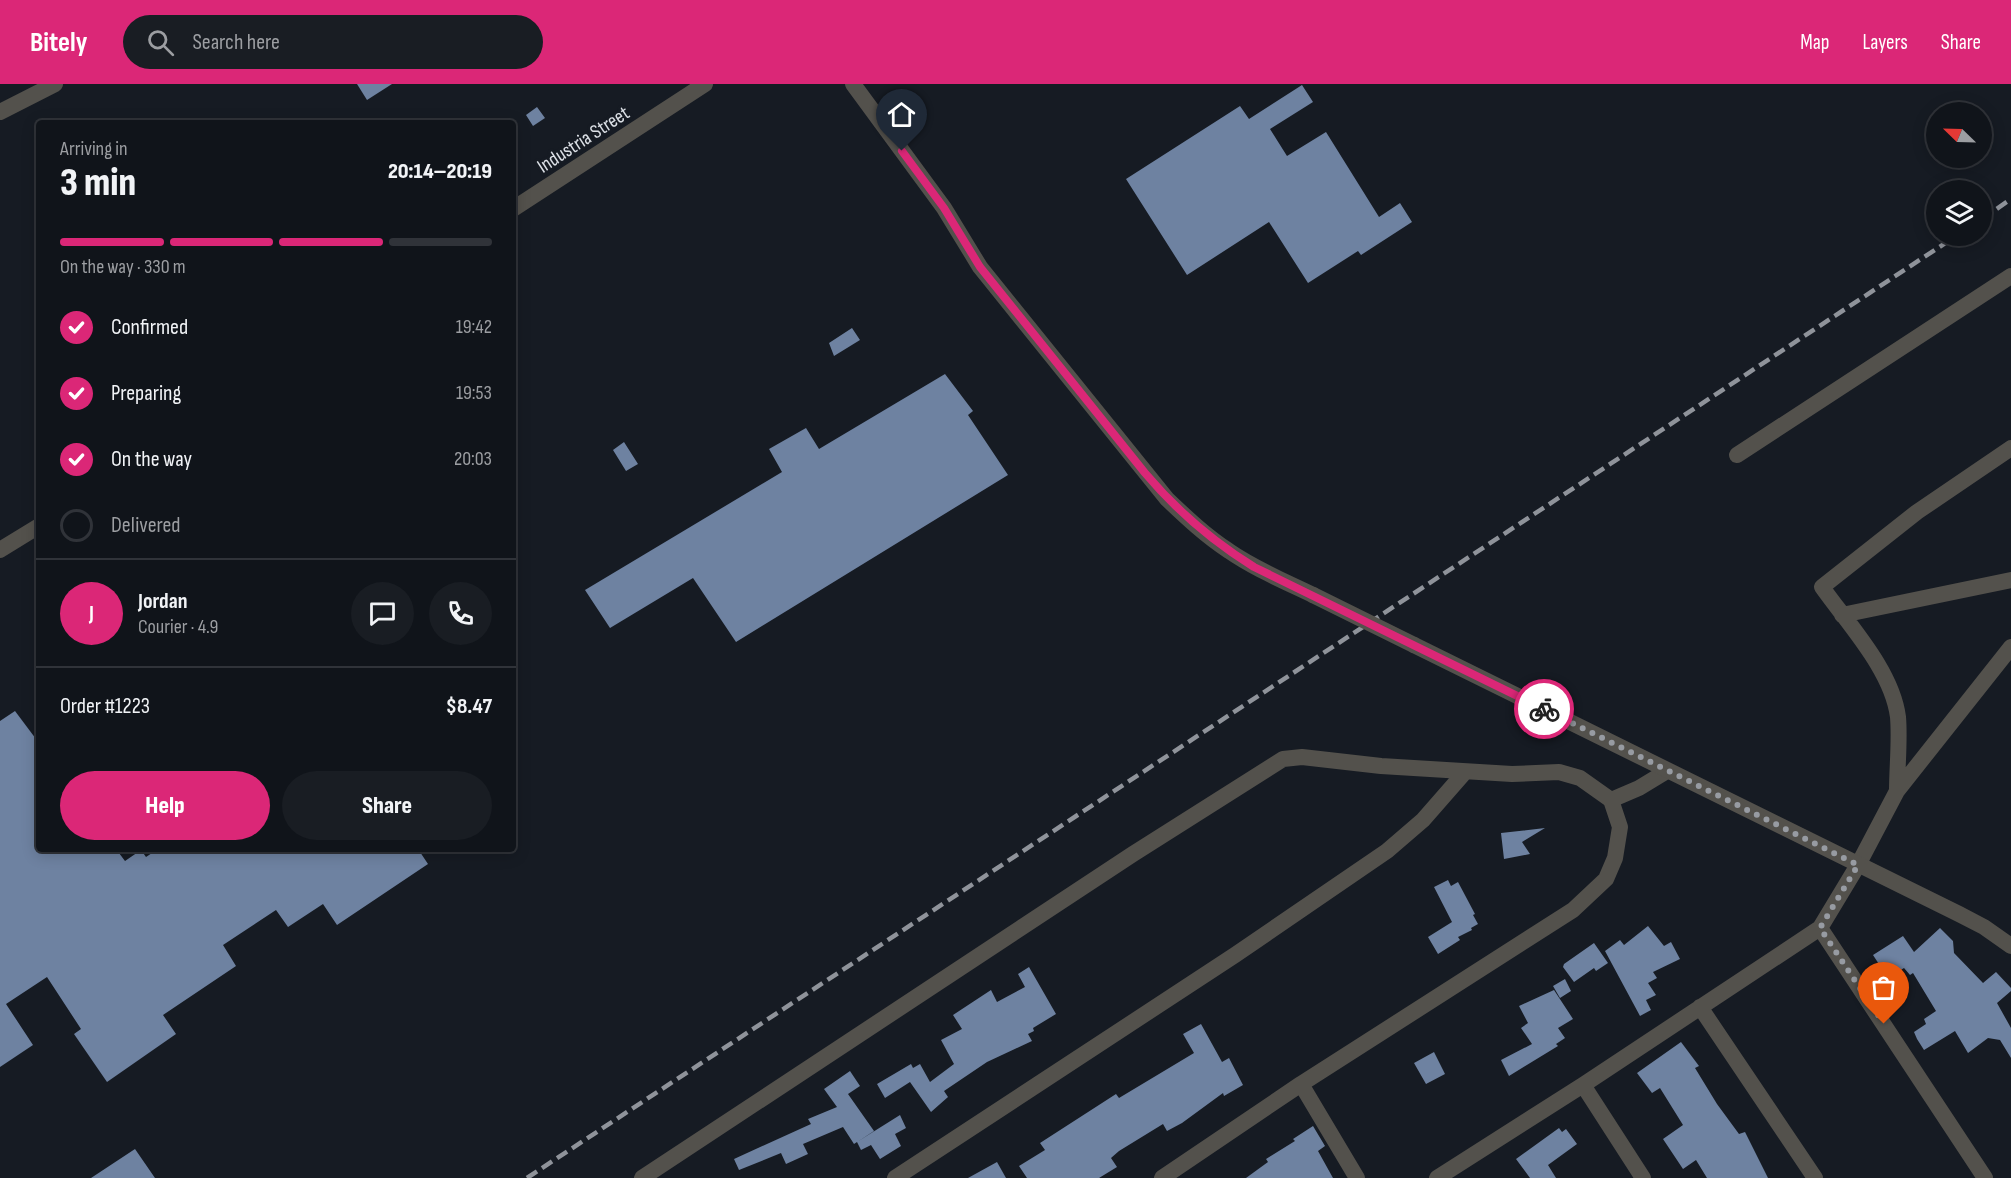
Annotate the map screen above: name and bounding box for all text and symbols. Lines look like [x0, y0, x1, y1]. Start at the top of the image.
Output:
search box [123, 15, 543, 69]
text: Bitely [30, 26, 87, 59]
icon: search [144, 26, 177, 59]
text: Search here [192, 29, 280, 56]
text: Map [1800, 30, 1829, 55]
text: Layers [1862, 30, 1908, 55]
text: Share [1941, 30, 1981, 55]
pin [876, 89, 927, 151]
icon: home [885, 98, 918, 131]
street label: Industria Street [533, 101, 634, 179]
north arrow [1926, 102, 1992, 168]
map controls [1926, 102, 1992, 246]
text: Arriving in [60, 137, 128, 161]
text: 20:14–20:19 [388, 158, 492, 185]
text: 3 min [60, 160, 136, 207]
button: layers [1926, 180, 1992, 246]
text: On the way · 330 m [60, 255, 186, 279]
icon: check [60, 311, 93, 344]
text: Confirmed [111, 314, 188, 341]
text: 19:42 [456, 315, 492, 339]
icon: check [60, 377, 93, 410]
text: Preparing [111, 380, 181, 407]
text: 19:53 [456, 381, 492, 405]
icon: check [60, 443, 93, 476]
text: On the way [111, 446, 192, 473]
text: 20:03 [454, 447, 492, 471]
text: Delivered [111, 512, 180, 539]
button: chat [351, 582, 414, 645]
button: phone [429, 582, 492, 645]
text: Jordan [138, 588, 187, 615]
text: J [89, 600, 94, 627]
text: Courier · 4.9 [138, 615, 218, 639]
courier [1514, 679, 1574, 739]
text: Order #1223 [60, 693, 150, 720]
text: $8.47 [446, 693, 492, 720]
icon: bike [1528, 693, 1561, 726]
button: Help [60, 771, 270, 840]
button: Share [282, 771, 492, 840]
pin [1858, 962, 1909, 1024]
icon: bag [1867, 971, 1900, 1004]

